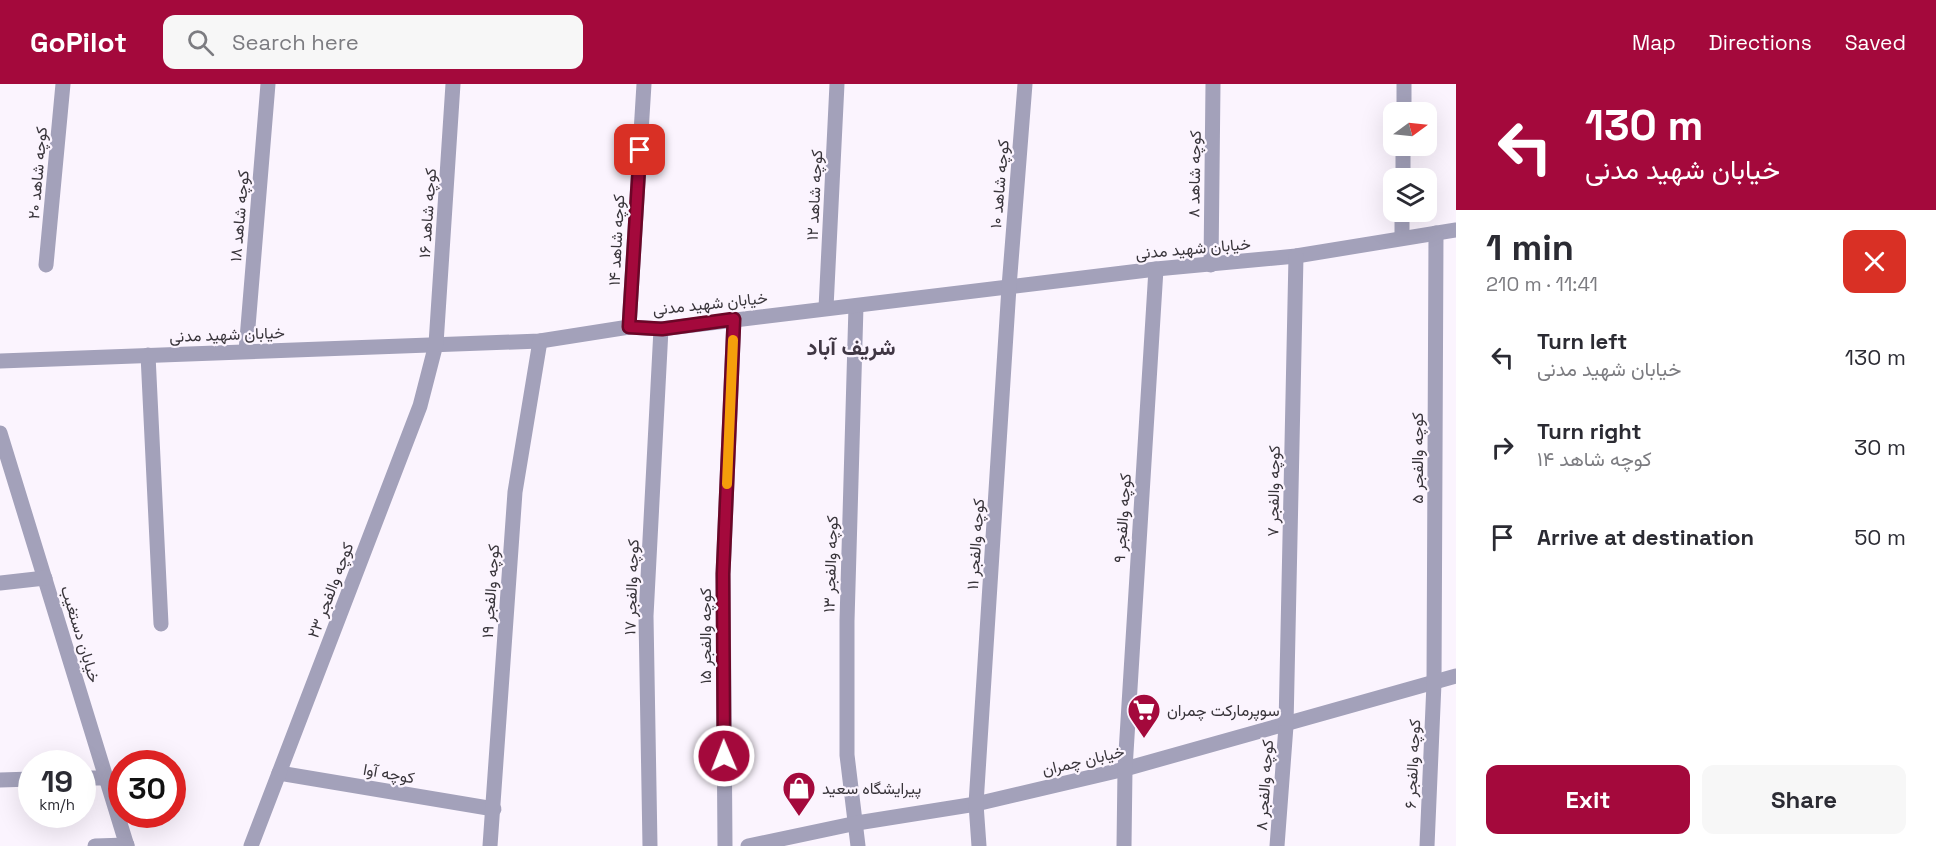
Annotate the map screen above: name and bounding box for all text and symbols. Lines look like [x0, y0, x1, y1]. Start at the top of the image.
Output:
search box [163, 15, 583, 69]
text: GoPilot [30, 24, 127, 60]
icon: search [184, 26, 217, 59]
text: Search here [232, 28, 359, 56]
text: Map [1632, 29, 1676, 56]
text: Directions [1709, 29, 1812, 56]
text: Saved [1845, 29, 1906, 56]
text: 130 m [1585, 99, 1703, 152]
north arrow [1383, 102, 1437, 156]
map controls [1383, 102, 1437, 222]
icon: left [1486, 108, 1564, 186]
pin [614, 124, 665, 175]
street label: کوچه شاهد ۲۰ [23, 126, 53, 220]
street label: کوچه شاهد ۸ [1183, 130, 1207, 218]
icon: arrive [623, 133, 656, 166]
street label: کوچه شاهد ۱۰ [985, 139, 1015, 230]
street label: کوچه شاهد ۱۲ [802, 149, 828, 241]
text: خیابان شهید مدنی [1585, 152, 1780, 187]
street label: کوچه شاهد ۱۶ [414, 167, 442, 259]
button: layers [1383, 168, 1437, 222]
street label: کوچه شاهد ۱۸ [225, 169, 255, 263]
street label: کوچه شاهد ۱۴ [604, 194, 630, 286]
text: 1 min [1486, 225, 1574, 271]
button: close [1843, 230, 1906, 293]
street label: خیابان شهید مدنی [1135, 233, 1252, 264]
text: 210 m · 11:41 [1486, 271, 1598, 297]
street label: خیابان شهید مدنی [651, 287, 769, 320]
street label: خیابان شهید مدنی [169, 322, 285, 347]
text: Turn left [1537, 327, 1627, 355]
district label: شریف آباد [806, 333, 896, 361]
icon: left [1486, 341, 1519, 374]
text: 130 m [1845, 343, 1906, 371]
text: خیابان شهید مدنی [1537, 356, 1681, 382]
street label: کوچه والفجر ۵ [1407, 412, 1429, 504]
text: Turn right [1537, 417, 1642, 445]
icon: right [1486, 431, 1519, 464]
text: 30 m [1854, 433, 1906, 461]
street label: کوچه والفجر ۷ [1262, 445, 1286, 537]
text: کوچه شاهد ۱۴ [1537, 446, 1652, 472]
street label: کوچه والفجر ۹ [1109, 473, 1137, 564]
street label: کوچه والفجر ۱۱ [962, 498, 990, 590]
street label: کوچه والفجر ۱۳ [818, 515, 844, 613]
icon: arrive [1486, 521, 1519, 554]
text: Arrive at destination [1537, 523, 1754, 551]
text: 50 m [1854, 523, 1906, 551]
street label: کوچه والفجر ۲۳ [303, 539, 359, 641]
street label: کوچه والفجر ۱۷ [619, 539, 645, 635]
street label: کوچه والفجر ۱۹ [477, 543, 505, 639]
street label: خیابان دستغیب [56, 583, 105, 685]
street label: کوچه والفجر ۱۵ [695, 588, 717, 684]
supermarket icon: سوپرمارکت چمران [1126, 692, 1162, 739]
place label: سوپرمارکت چمران [1167, 700, 1280, 722]
street label: کوچه والفجر ۶ [1400, 719, 1426, 809]
position arrow [692, 724, 756, 788]
street label: کوچه والفجر ۸ [1251, 739, 1279, 831]
street label: خیابان چمران [1040, 741, 1127, 781]
speed limit sign: 30 [108, 750, 186, 828]
street label: کوچه آوا [361, 759, 416, 789]
text: 19 [41, 762, 73, 801]
button: Exit [1486, 765, 1690, 834]
button: Share [1702, 765, 1906, 834]
shop icon: پیرایشگاه سعید [781, 770, 817, 817]
place label: پیرایشگاه سعید [822, 778, 921, 800]
text: km/h [39, 795, 75, 814]

